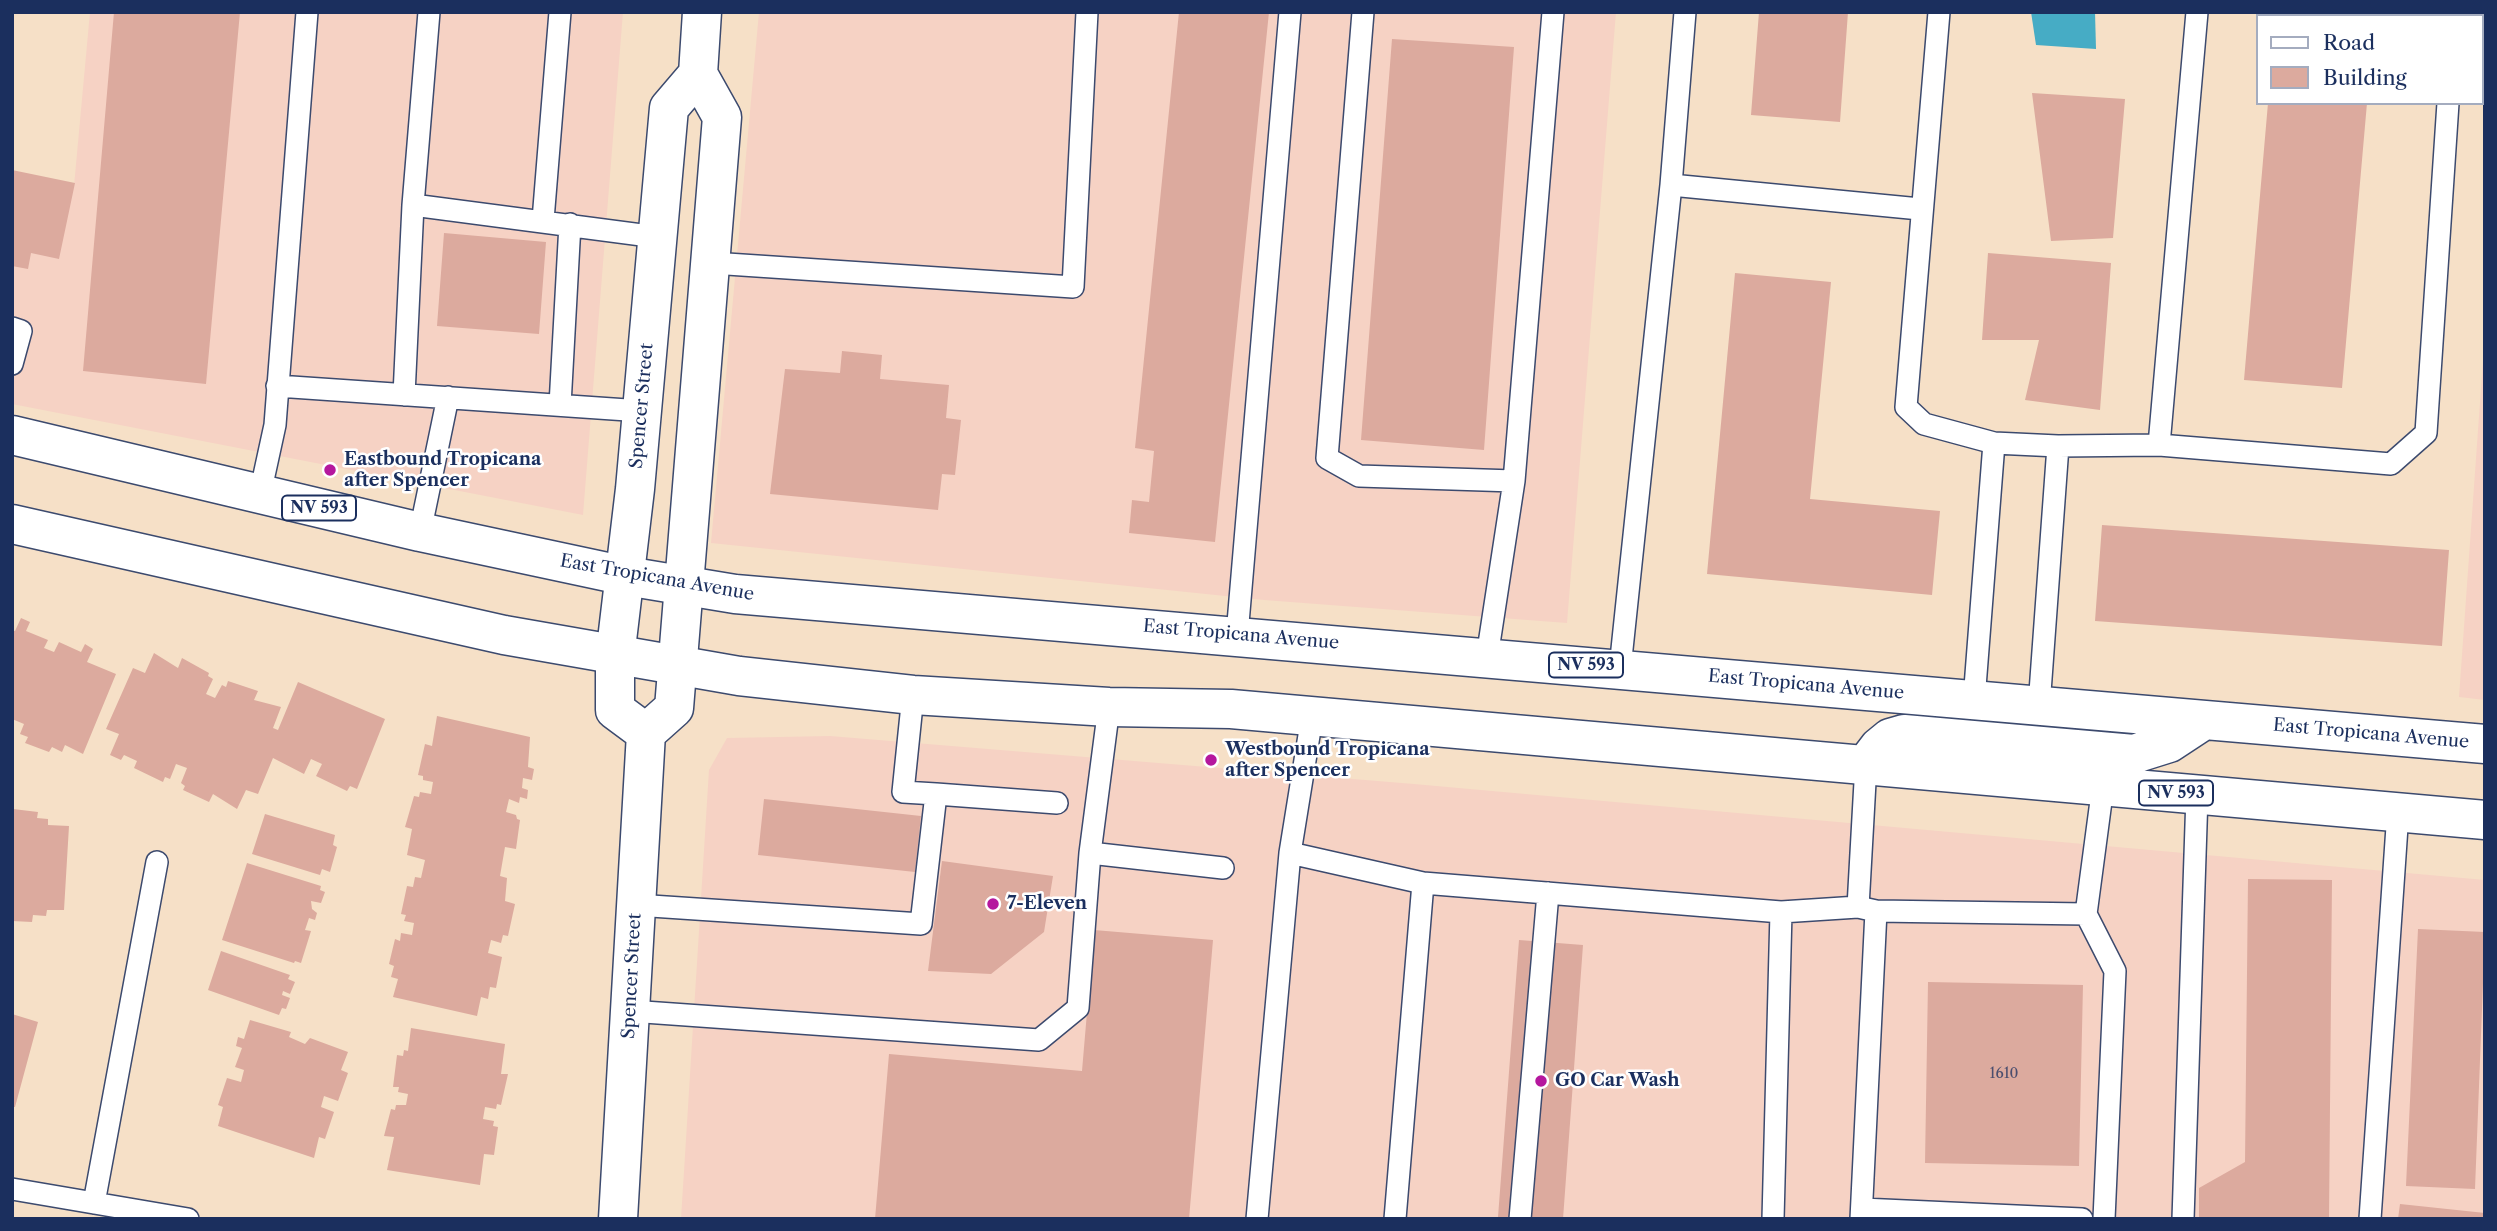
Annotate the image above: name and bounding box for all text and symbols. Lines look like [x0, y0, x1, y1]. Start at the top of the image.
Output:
legend [2256, 14, 2483, 105]
text: Road [2323, 30, 2375, 55]
text: Building [2323, 65, 2407, 90]
street label: Spencer Street [626, 342, 658, 470]
place label: Eastbound Tropicana after Spencer [344, 449, 541, 491]
marker: Eastbound Tropicana after Spencer [322, 462, 338, 478]
road number: NV 593 [282, 495, 356, 520]
street label: East Tropicana Avenue [558, 550, 756, 606]
street label: East Tropicana Avenue [1142, 616, 1340, 654]
road number: NV 593 [1549, 652, 1623, 678]
street label: East Tropicana Avenue [1707, 666, 1905, 704]
street label: East Tropicana Avenue [2272, 715, 2470, 753]
place label: Westbound Tropicana after Spencer [1225, 739, 1430, 782]
marker: Westbound Tropicana after Spencer [1203, 752, 1219, 768]
road number: NV 593 [2139, 780, 2213, 806]
place label: 7-Eleven [1007, 893, 1087, 915]
marker: 7-Eleven [985, 896, 1001, 912]
street label: Spencer Street [618, 912, 646, 1040]
house number: 1610 [1990, 1066, 2018, 1082]
place label: GO Car Wash [1555, 1070, 1680, 1092]
marker: GO Car Wash [1533, 1073, 1549, 1089]

